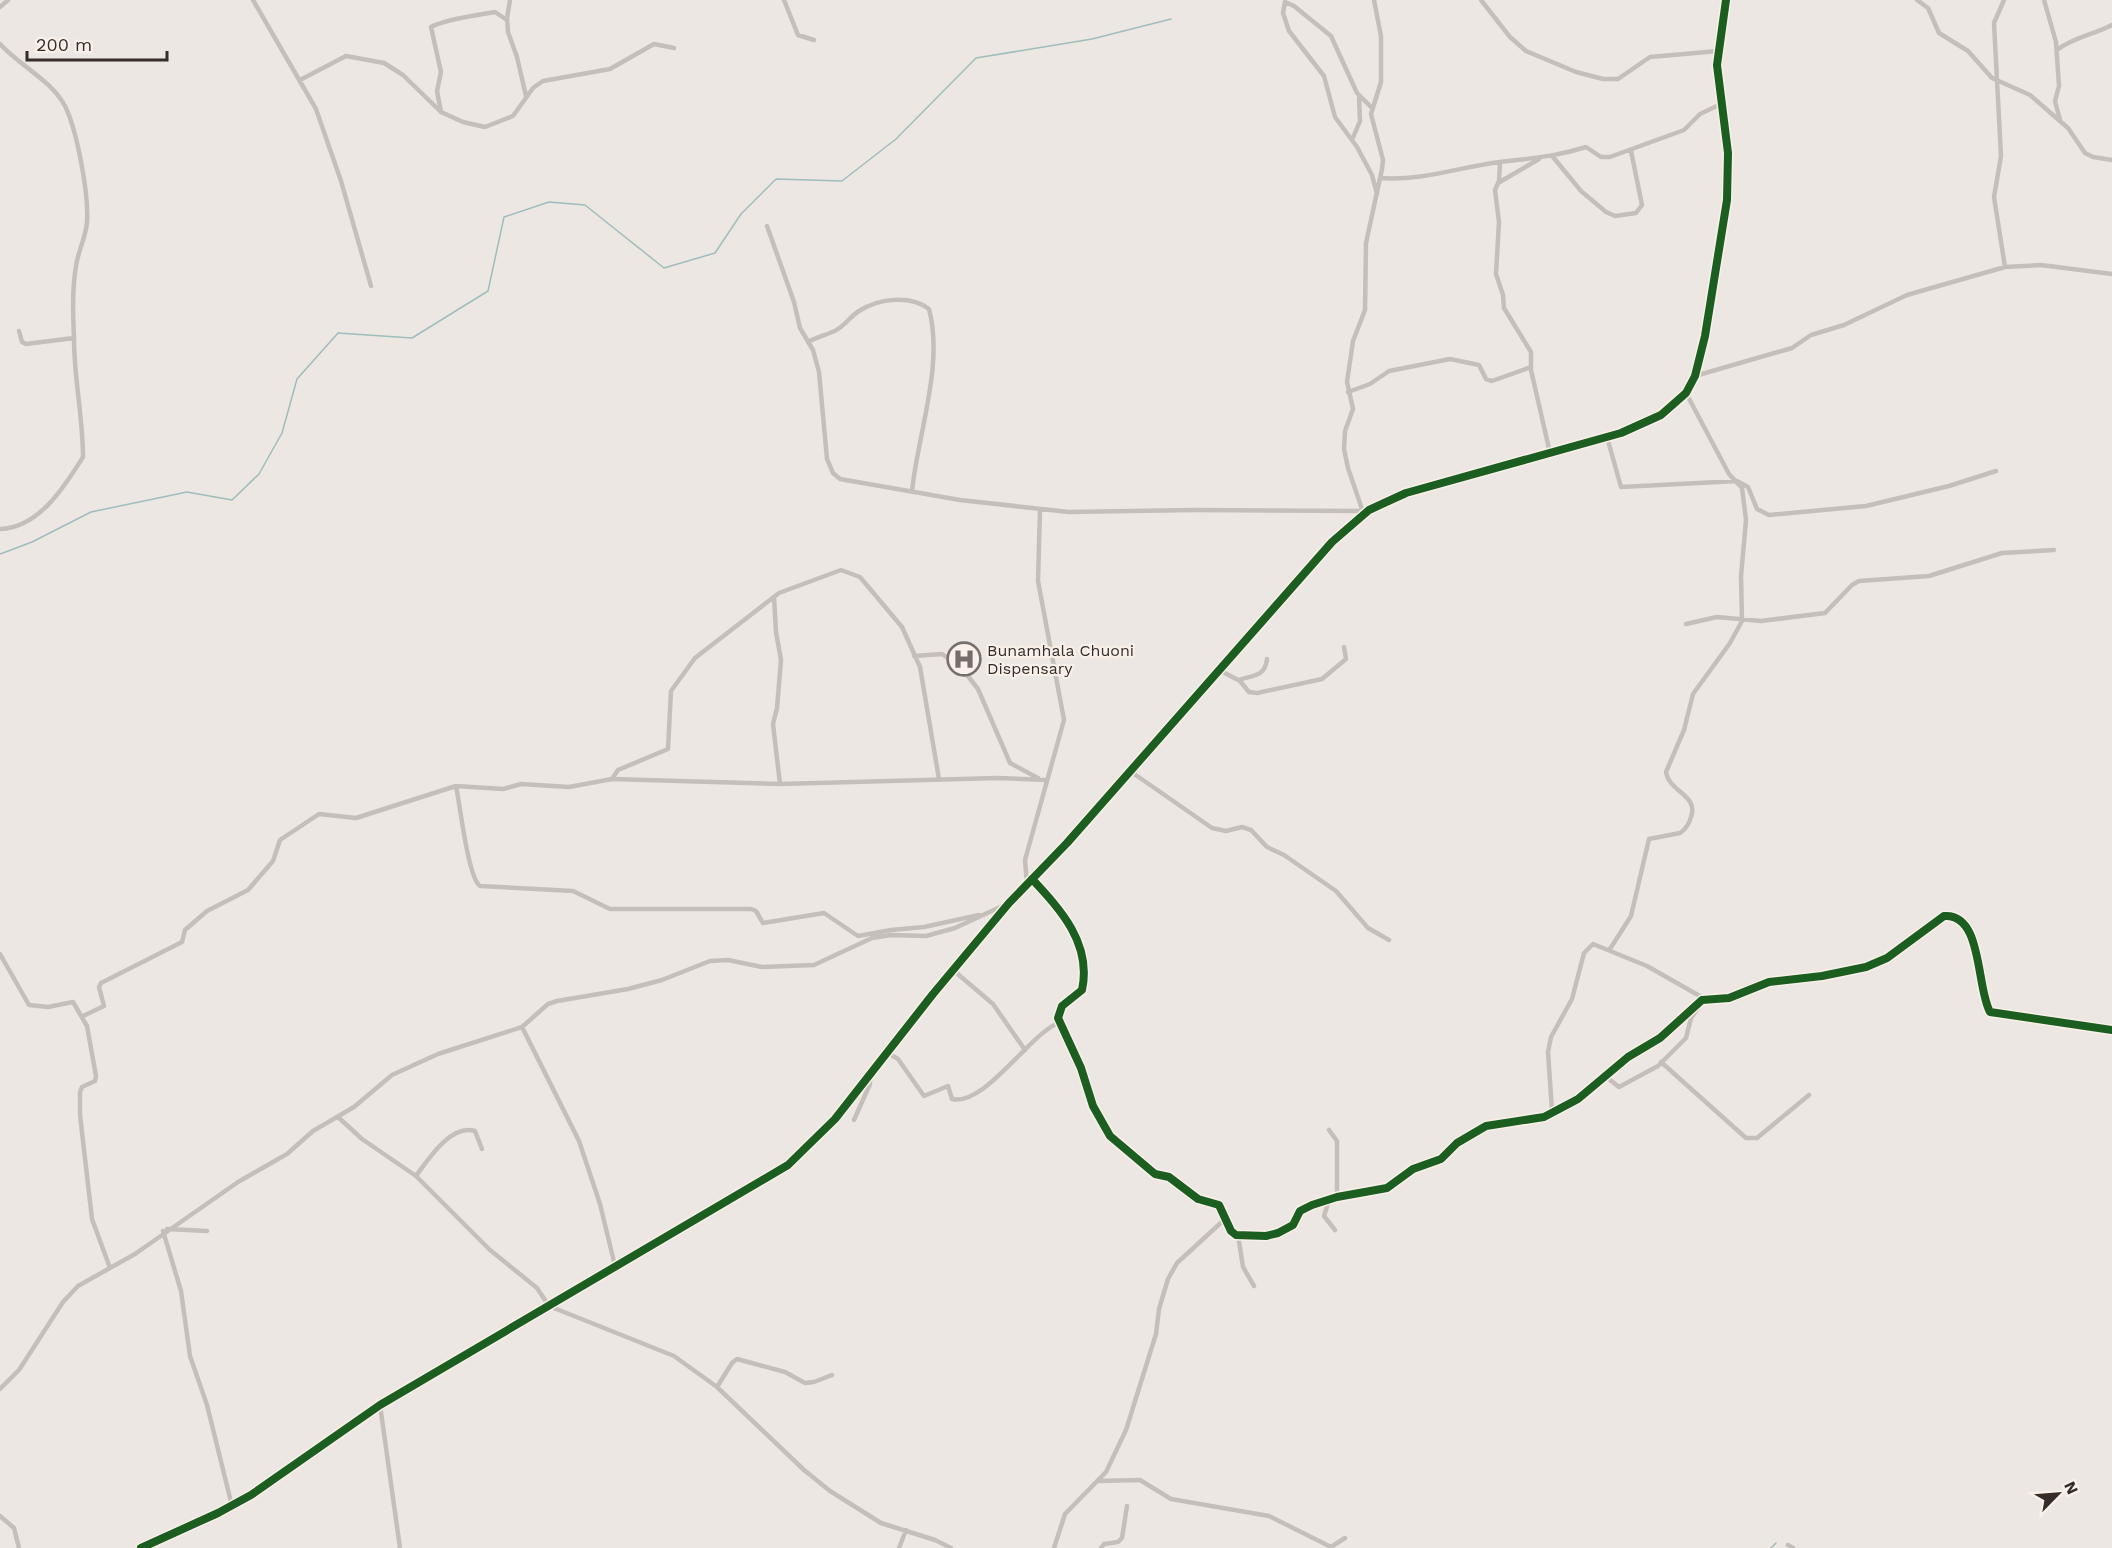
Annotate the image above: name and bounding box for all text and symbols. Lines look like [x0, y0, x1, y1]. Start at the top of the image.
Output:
scale bar [27, 24, 166, 62]
text: 200 m [36, 34, 92, 55]
hospital icon: Bunamhala Chuoni Dispensary [946, 641, 982, 677]
place label: Bunamhala Chuoni Dispensary [987, 641, 1134, 678]
north arrow [2028, 1464, 2088, 1524]
text: N [2060, 1478, 2082, 1497]

